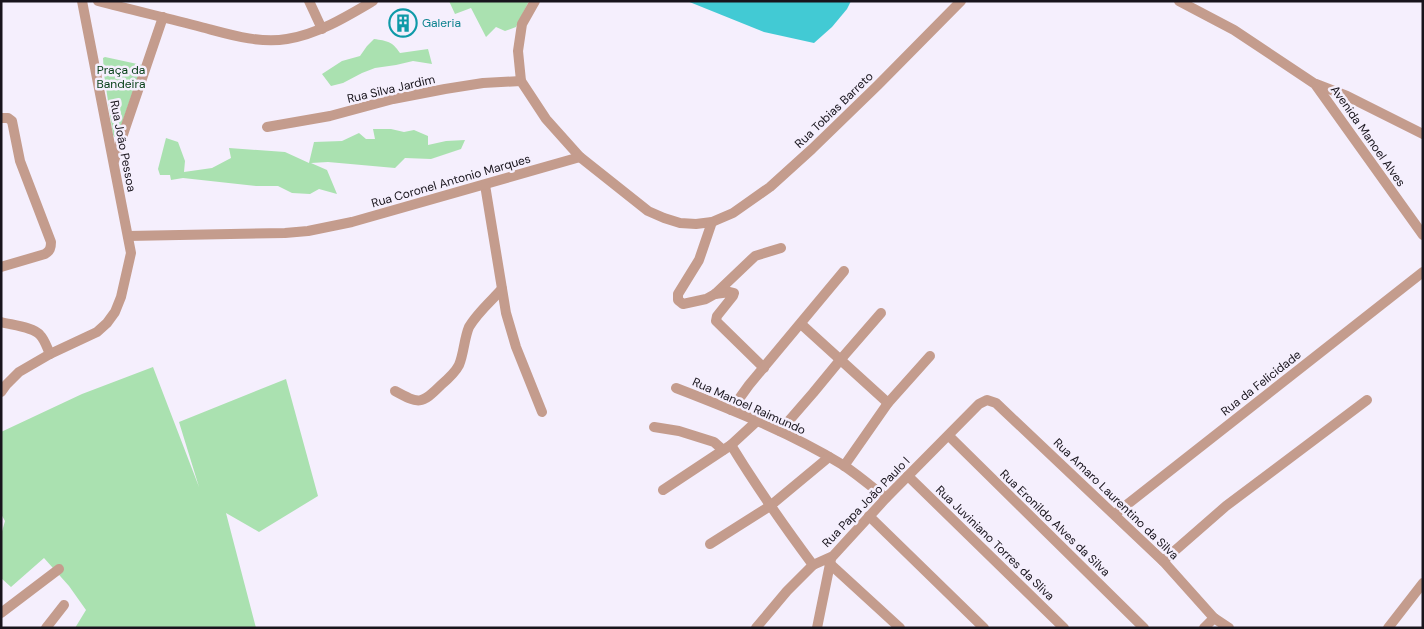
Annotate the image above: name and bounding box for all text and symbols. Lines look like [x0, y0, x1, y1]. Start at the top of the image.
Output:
building icon: Galeria [388, 8, 418, 38]
place label: Galeria [422, 15, 461, 31]
park label: Praça da Bandeira [97, 62, 145, 92]
street label: Rua Tobias Barreto [791, 68, 877, 152]
street label: Rua Silva Jardim [345, 71, 437, 107]
street label: Avenida Manoel Alves [1327, 82, 1409, 190]
street label: Rua João Pessoa [106, 99, 140, 193]
street label: Rua Coronel Antonio Marques [369, 151, 533, 211]
street label: Rua da Felicidade [1218, 347, 1305, 419]
street label: Rua Manoel Raimundo [690, 374, 808, 438]
street label: Rua Amaro Laurentino da Silva [1050, 435, 1182, 563]
street label: Rua Papa João Paulo I [819, 453, 913, 551]
street label: Rua Eronildo Alves da Silva [997, 466, 1113, 580]
street label: Rua Juviniano Torres da Sliva [932, 482, 1058, 604]

